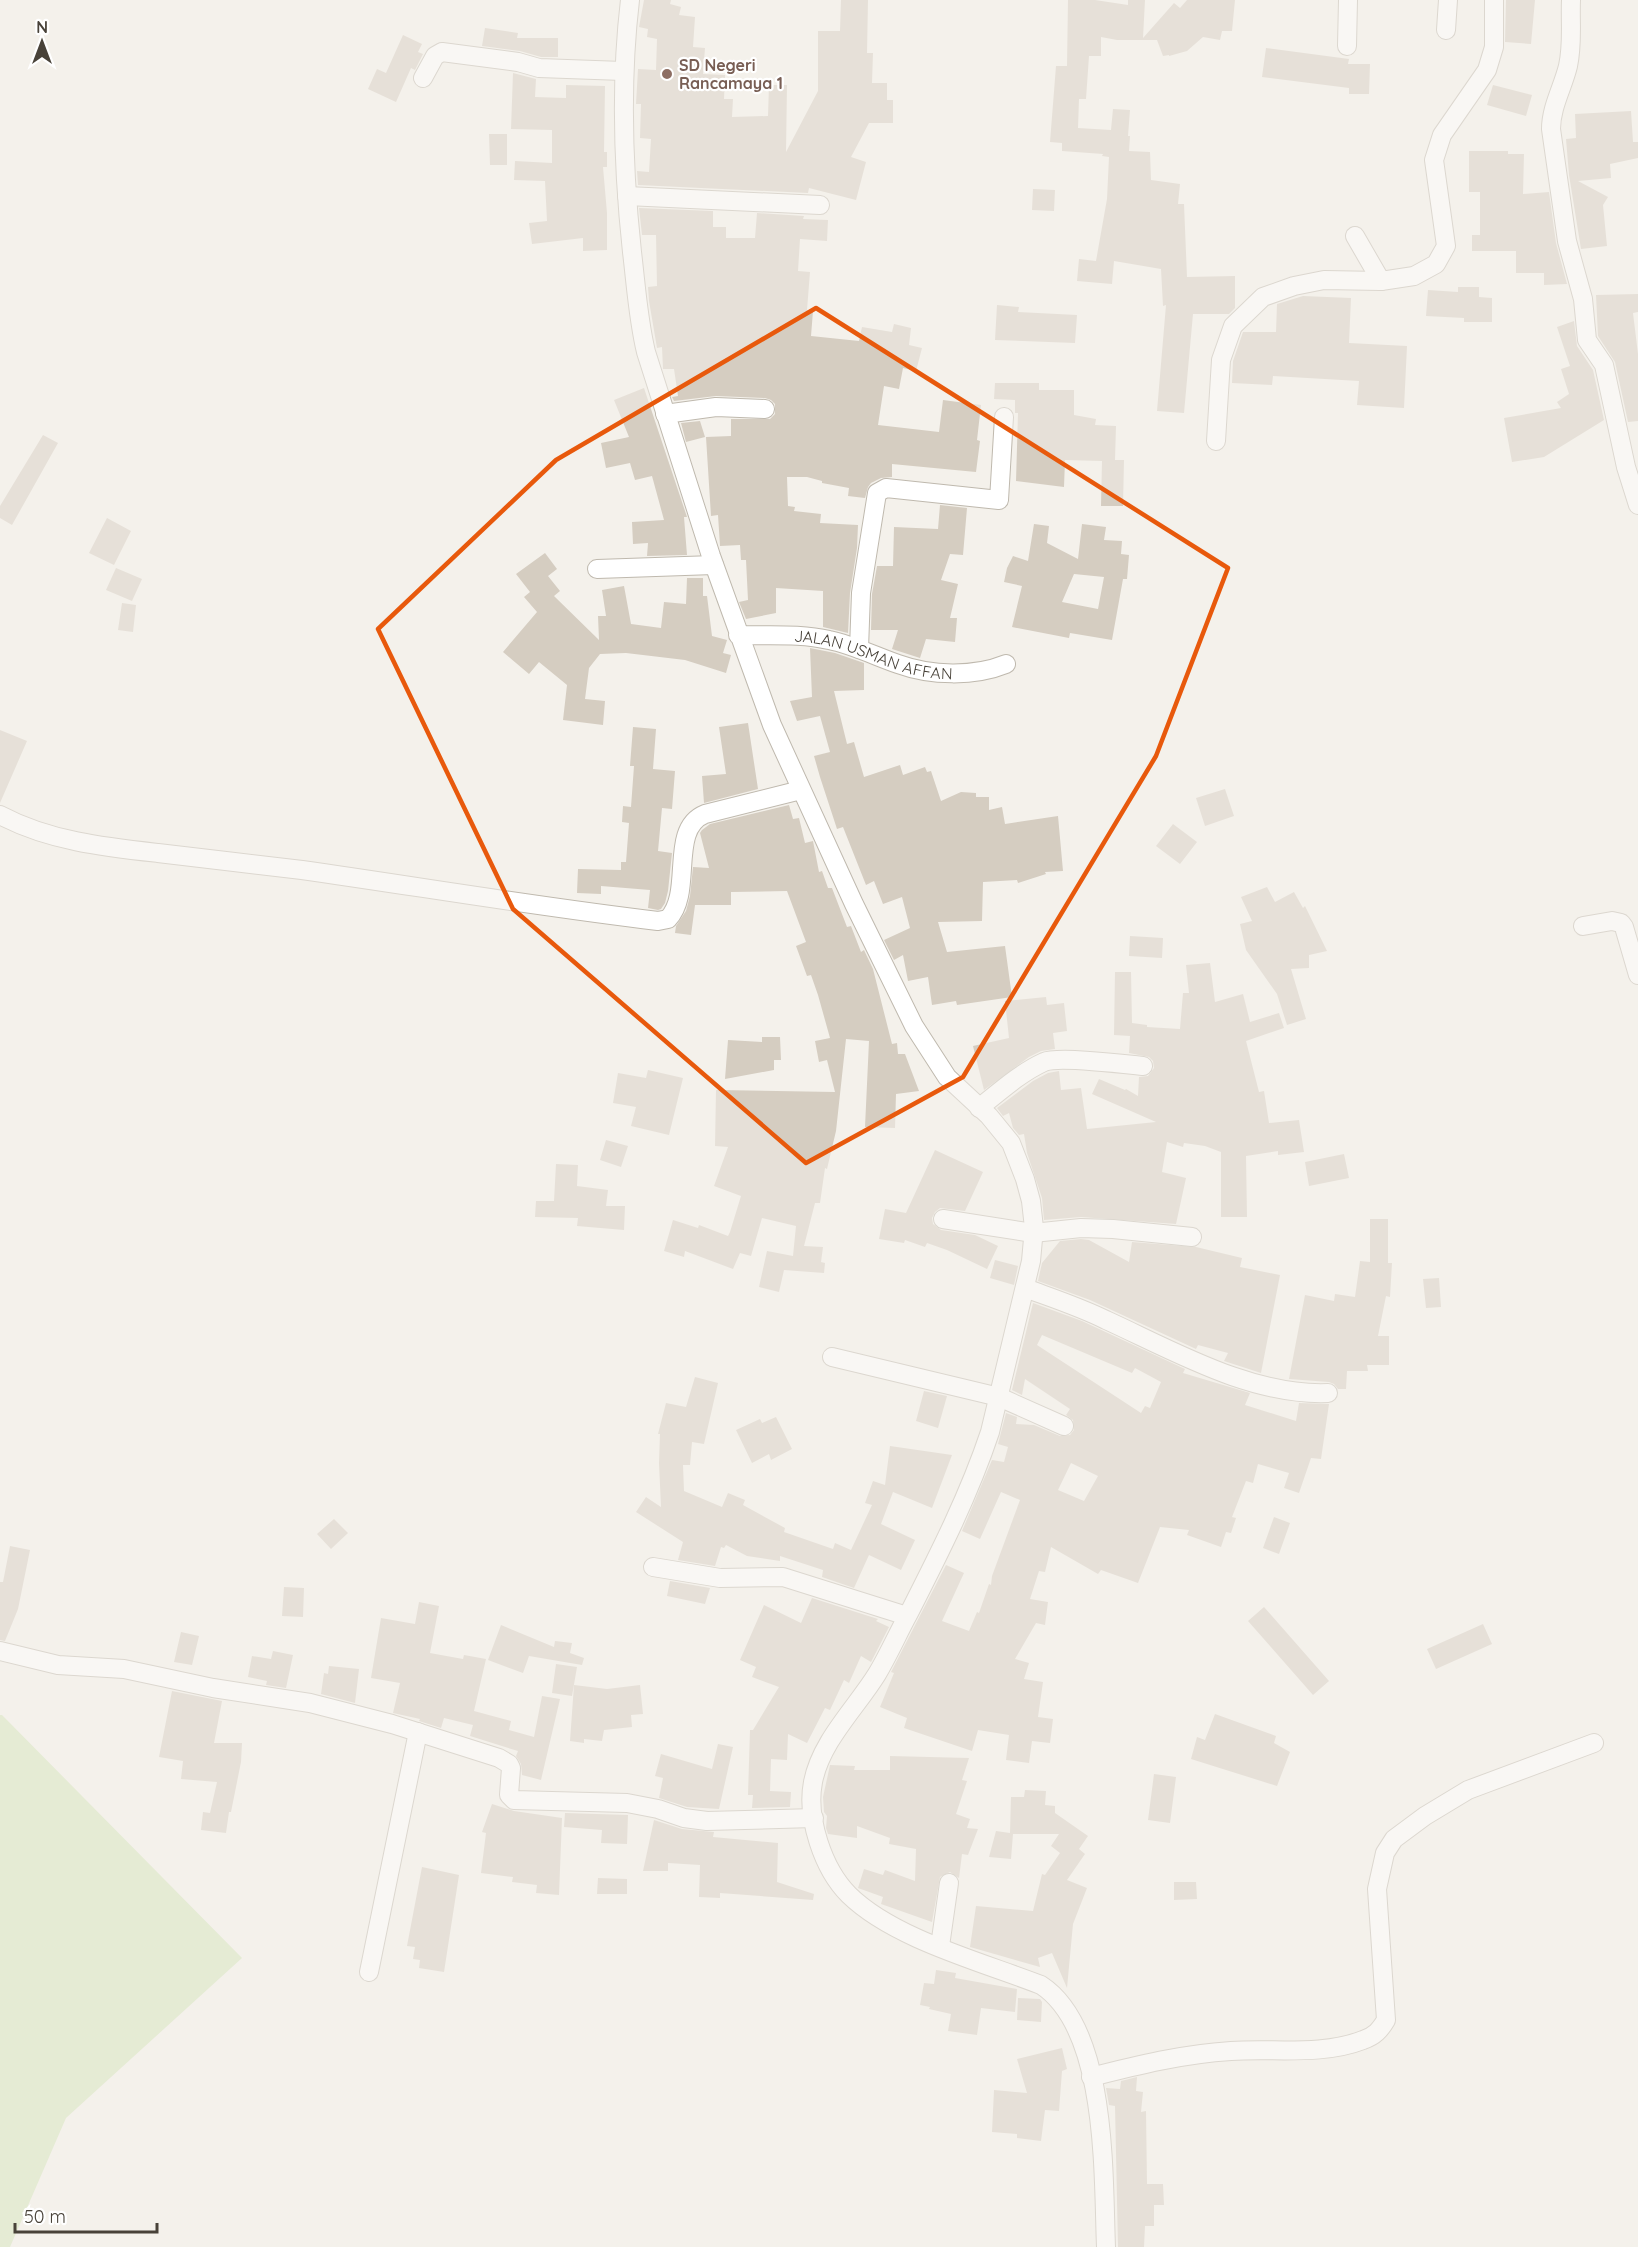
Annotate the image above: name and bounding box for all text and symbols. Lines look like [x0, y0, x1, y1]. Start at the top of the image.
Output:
north arrow [12, 12, 72, 72]
text: N [36, 17, 48, 37]
place label: SD Negeri Rancamaya 1 [679, 55, 783, 93]
marker: SD Negeri Rancamaya 1 [660, 67, 674, 81]
street label: JALAN USMAN AFFAN [793, 626, 953, 683]
scale bar [15, 2196, 158, 2234]
text: 50 m [24, 2205, 66, 2228]

